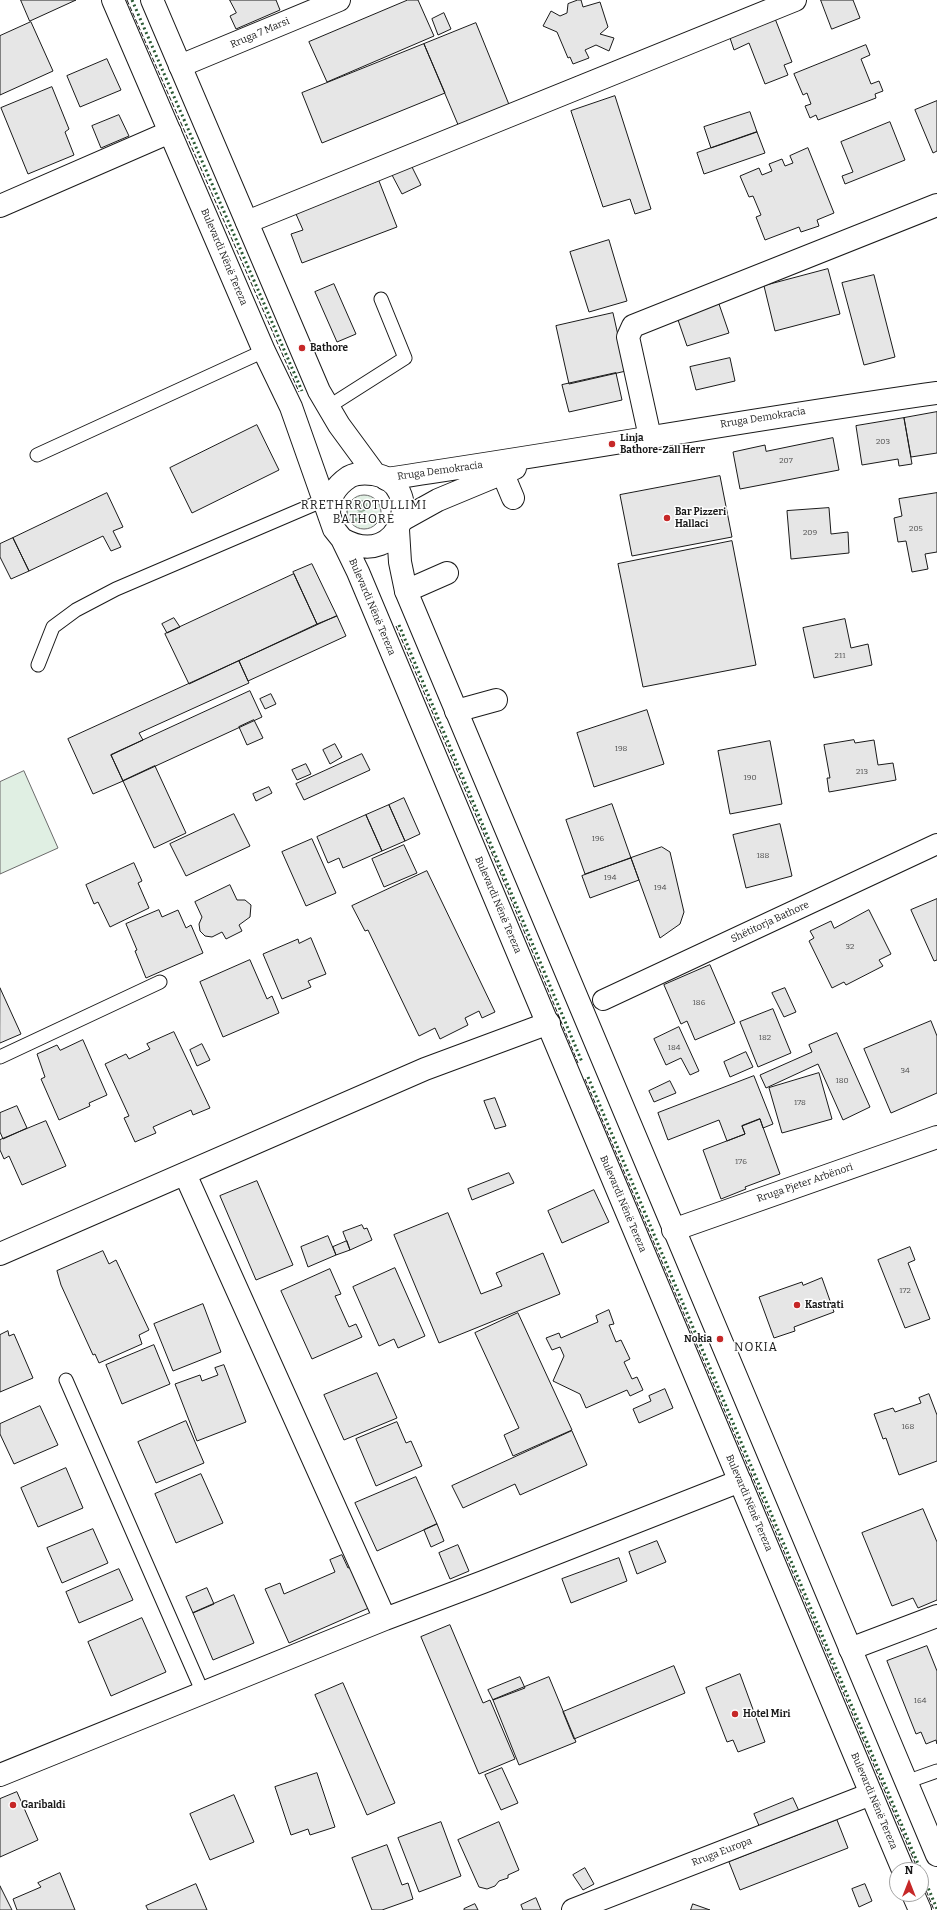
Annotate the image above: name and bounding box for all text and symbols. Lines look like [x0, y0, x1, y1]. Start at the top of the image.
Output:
street label: Rruga 7 Marsi [229, 15, 291, 51]
street label: Bulevardi Nënë Tereza [198, 207, 250, 307]
place label: Bathore [310, 342, 348, 354]
marker: Bathore [297, 343, 307, 353]
street label: Rruga Demokracia [719, 405, 807, 431]
place label: Linja Bathore-Zall Herr [620, 432, 705, 456]
house number: 203 [876, 437, 890, 447]
marker: Linja Bathore-Zall Herr [607, 439, 617, 449]
house number: 207 [779, 456, 793, 466]
street label: Rruga Demokracia [396, 459, 484, 483]
district label: RRETHRROTULLIMI BATHORE [301, 499, 427, 527]
place label: Bar Pizzeri Hallaci [675, 506, 726, 530]
marker: Bar Pizzeri Hallaci [662, 513, 672, 523]
house number: 205 [909, 524, 923, 534]
house number: 209 [803, 528, 817, 538]
street label: Bulevardi Nënë Tereza [346, 557, 398, 657]
house number: 211 [835, 651, 845, 661]
house number: 198 [615, 744, 627, 754]
house number: 213 [856, 767, 868, 777]
house number: 190 [743, 773, 757, 783]
house number: 196 [592, 834, 604, 844]
house number: 188 [757, 851, 769, 861]
street label: Bulevardi Nënë Tereza [472, 855, 524, 955]
house number: 194 [604, 873, 616, 883]
house number: 194 [654, 883, 666, 893]
street label: Shëtitorja Bathore [729, 899, 811, 945]
house number: 32 [846, 942, 854, 952]
house number: 186 [693, 998, 705, 1008]
house number: 182 [759, 1033, 771, 1043]
house number: 184 [668, 1043, 680, 1053]
house number: 34 [900, 1066, 910, 1076]
house number: 180 [835, 1076, 849, 1086]
house number: 178 [794, 1098, 806, 1108]
street label: Bulevardi Nënë Tereza [597, 1154, 649, 1254]
house number: 176 [735, 1157, 747, 1167]
street label: Rruga Pjeter Arbënori [755, 1161, 855, 1205]
house number: 172 [899, 1286, 911, 1296]
place label: Kastrati [805, 1299, 844, 1311]
marker: Kastrati [792, 1300, 802, 1310]
place label: Nokia [684, 1333, 712, 1345]
marker: Nokia [715, 1334, 725, 1344]
district label: NOKIA [734, 1341, 778, 1355]
house number: 168 [902, 1422, 914, 1432]
street label: Bulevardi Nënë Tereza [723, 1453, 775, 1553]
house number: 164 [914, 1696, 926, 1706]
place label: Hotel Miri [743, 1708, 790, 1720]
marker: Hotel Miri [730, 1709, 740, 1719]
street label: Bulevardi Nënë Tereza [848, 1751, 900, 1851]
place label: Garibaldi [21, 1799, 65, 1811]
marker: Garibaldi [8, 1800, 18, 1810]
street label: Rruga Europa [690, 1835, 754, 1869]
north arrow [889, 1862, 929, 1902]
text: N [905, 1864, 913, 1877]

